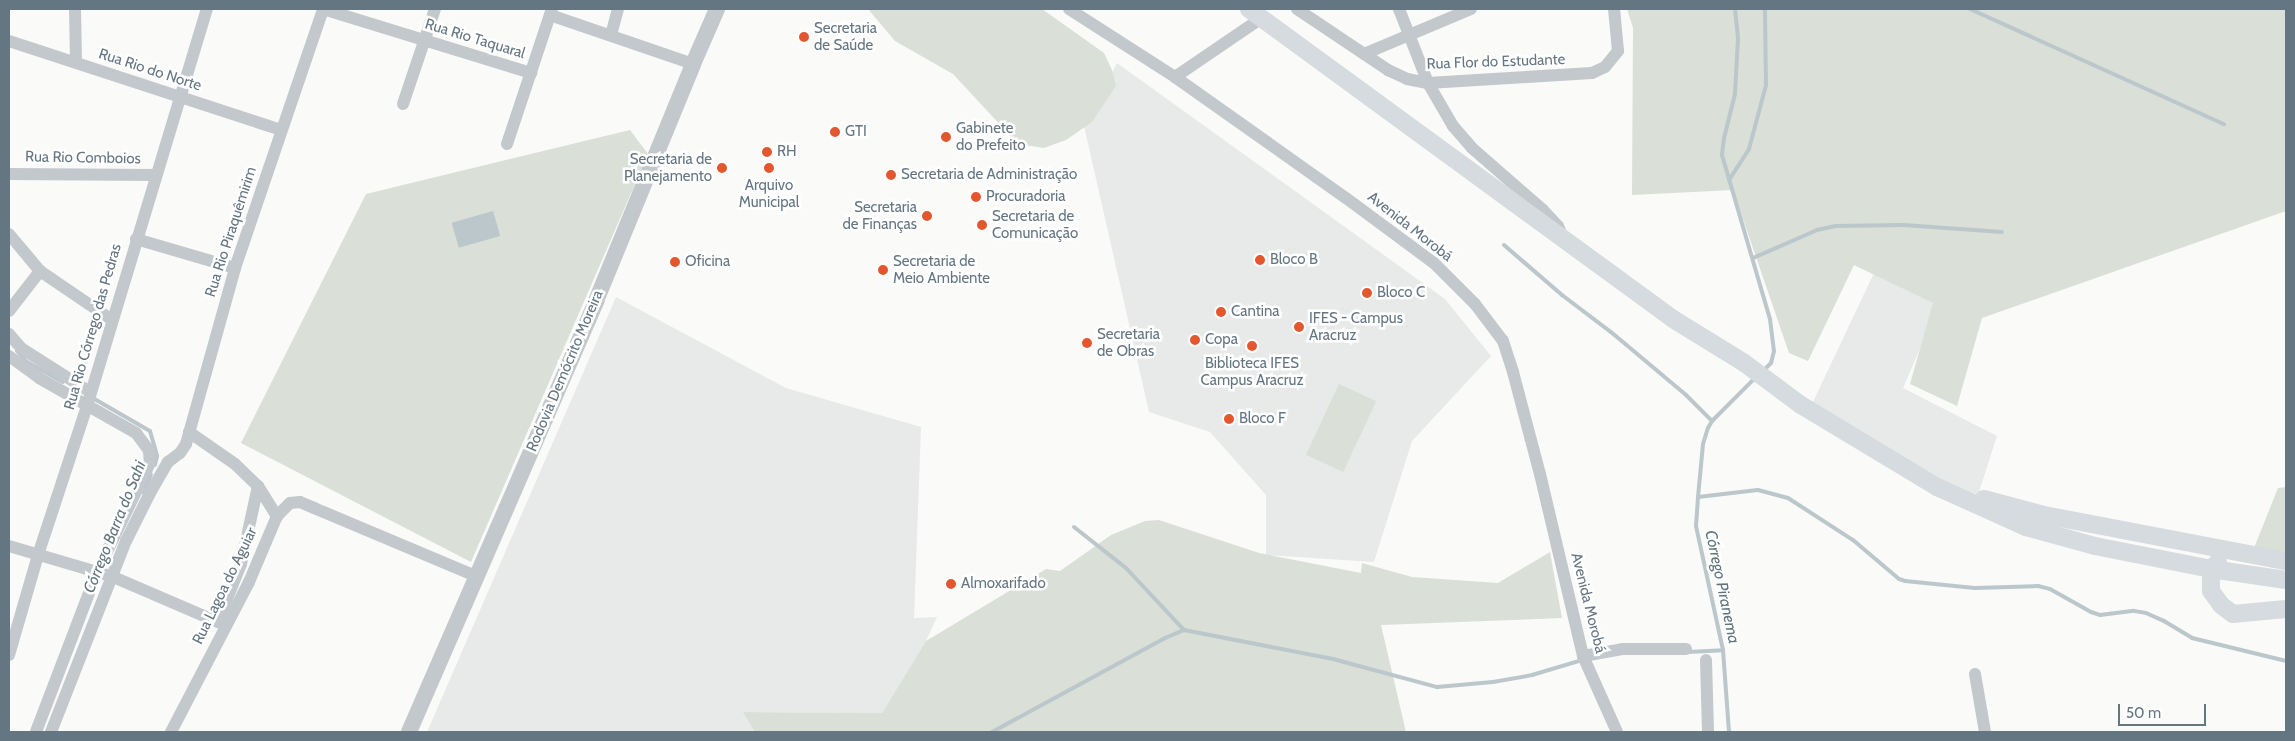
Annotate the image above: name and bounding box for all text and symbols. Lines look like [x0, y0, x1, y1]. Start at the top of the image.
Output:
street label: Rua Rio Taquaral [423, 15, 527, 63]
place label: Secretaria de Saúde [814, 19, 877, 54]
marker: Secretaria de Saúde [798, 31, 810, 43]
street label: Rua Rio do Norte [96, 45, 204, 95]
street label: Rua Flor do Estudante [1426, 51, 1566, 73]
place label: Gabinete do Prefeito [956, 119, 1026, 154]
place label: GTI [845, 123, 867, 141]
marker: GTI [829, 126, 841, 138]
marker: Gabinete do Prefeito [940, 131, 952, 143]
place label: RH [777, 143, 797, 161]
marker: RH [761, 146, 773, 158]
street label: Rua Rio Comboios [25, 148, 141, 168]
place label: Secretaria de Planejamento [624, 150, 712, 185]
marker: Secretaria de Planejamento [716, 162, 728, 174]
marker: Arquivo Municipal [763, 162, 775, 174]
street label: Rua Rio Piraquêmirim [201, 165, 261, 299]
place label: Secretaria de Administração [901, 166, 1077, 184]
marker: Secretaria de Administração [885, 169, 897, 181]
place label: Arquivo Municipal [739, 176, 799, 211]
place label: Procuradoria [986, 188, 1065, 206]
street label: Avenida Morobá [1364, 188, 1456, 266]
marker: Procuradoria [970, 191, 982, 203]
place label: Secretaria de Finanças [843, 198, 917, 233]
place label: Secretaria de Comunicação [992, 207, 1078, 242]
marker: Secretaria de Finanças [921, 210, 933, 222]
marker: Secretaria de Comunicação [976, 219, 988, 231]
street label: Rua Rio Córrego das Pedras [61, 242, 125, 412]
place label: Bloco B [1270, 251, 1318, 269]
place label: Secretaria de Meio Ambiente [893, 252, 990, 287]
place label: Oficina [685, 253, 730, 271]
marker: Bloco B [1254, 254, 1266, 266]
marker: Oficina [669, 256, 681, 268]
marker: Secretaria de Meio Ambiente [877, 264, 889, 276]
place label: Bloco C [1377, 284, 1425, 302]
marker: Bloco C [1361, 287, 1373, 299]
street label: Rodovia Demócrito Moreira [523, 288, 607, 454]
place label: Cantina [1231, 303, 1280, 321]
marker: Cantina [1215, 306, 1227, 318]
place label: IFES - Campus Aracruz [1309, 309, 1403, 344]
marker: IFES - Campus Aracruz [1293, 321, 1305, 333]
place label: Secretaria de Obras [1097, 325, 1160, 360]
place label: Copa [1205, 331, 1238, 349]
marker: Copa [1189, 334, 1201, 346]
marker: Secretaria de Obras [1081, 337, 1093, 349]
marker: Biblioteca IFES Campus Aracruz [1246, 340, 1258, 352]
place label: Biblioteca IFES Campus Aracruz [1201, 354, 1303, 389]
place label: Bloco F [1239, 410, 1286, 428]
marker: Bloco F [1223, 413, 1235, 425]
water label: Córrego Barra do Sahi [80, 458, 150, 596]
street label: Rua Lagoa do Aguiar [189, 525, 261, 647]
water label: Córrego Piranema [1701, 529, 1743, 645]
street label: Avenida Morobá [1567, 551, 1609, 655]
place label: Almoxarifado [961, 575, 1046, 593]
marker: Almoxarifado [945, 578, 957, 590]
scale bar [2120, 694, 2208, 726]
text: 50 m [2126, 704, 2161, 722]

